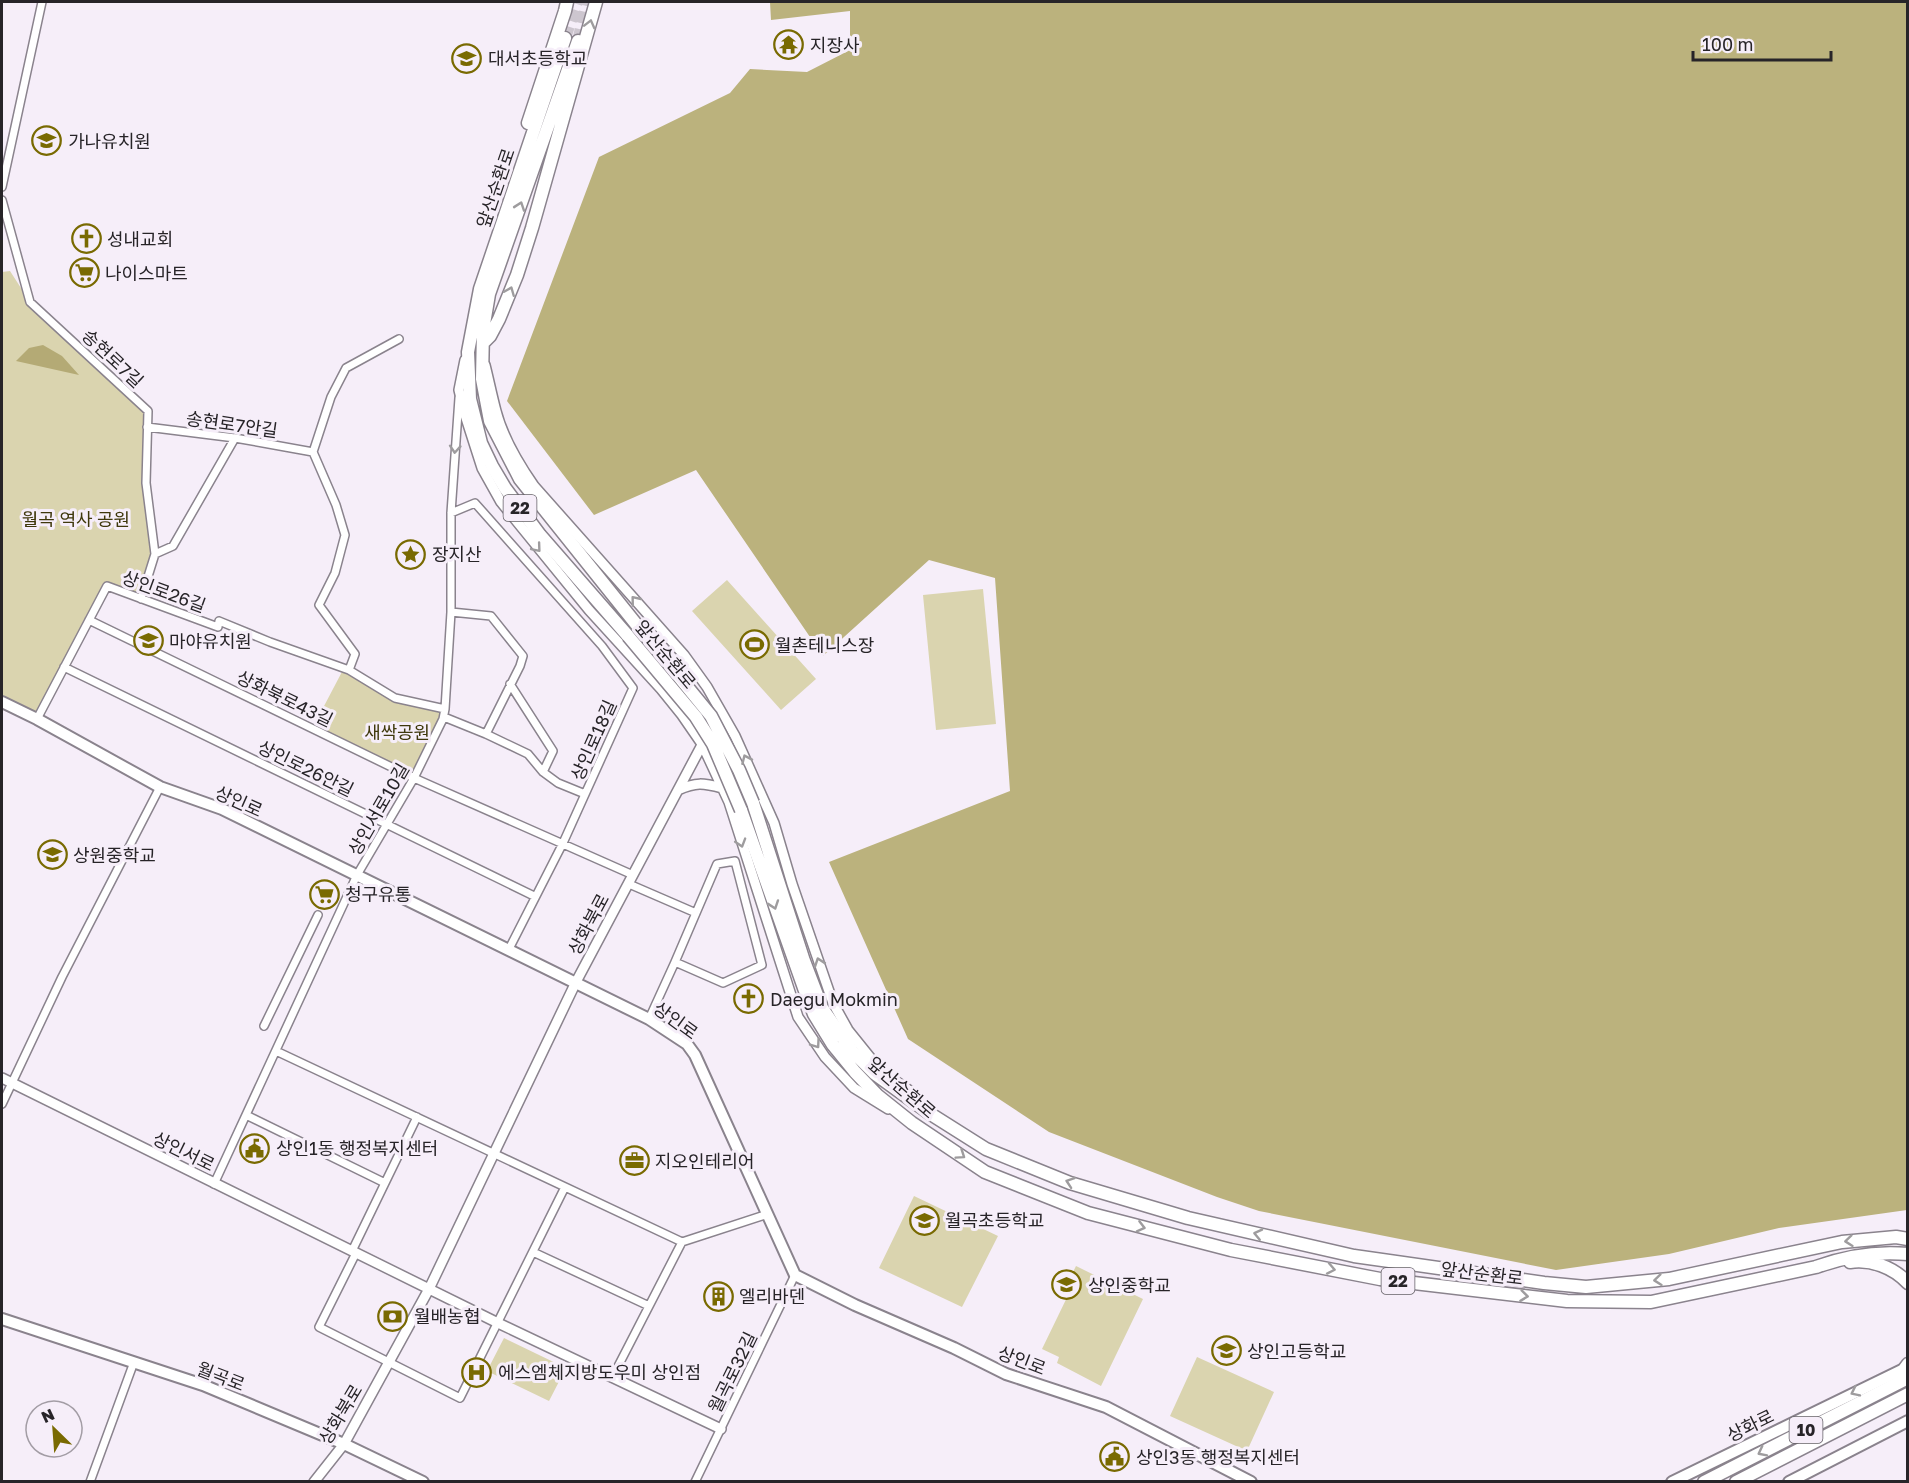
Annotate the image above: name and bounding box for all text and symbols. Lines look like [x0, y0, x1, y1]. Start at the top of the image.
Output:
one-way arrow [582, 19, 595, 29]
scale bar [1693, 24, 1831, 62]
temple icon: 지장사 [773, 29, 805, 61]
text: 100 m [1702, 33, 1753, 55]
place label: 지장사 [810, 34, 860, 56]
school or university icon: 대서초등학교 [451, 42, 483, 74]
place label: 대서초등학교 [488, 47, 587, 69]
school or university icon: 가나유치원 [31, 125, 63, 157]
place label: 가나유치원 [68, 130, 151, 152]
street label: 앞산순환로 [471, 145, 519, 231]
one-way arrow [512, 201, 525, 212]
church icon: 성내교회 [70, 223, 102, 255]
place label: 성내교회 [107, 228, 173, 250]
supermarket icon: 나이스마트 [68, 257, 100, 289]
place label: 나이스마트 [105, 262, 188, 284]
one-way arrow [503, 287, 515, 298]
street label: 송현로7길 [78, 324, 148, 392]
street label: 송현로7안길 [185, 407, 279, 441]
one-way arrow [449, 444, 462, 453]
road number: 22 [504, 495, 536, 521]
park label: 월곡 역사 공원 [22, 508, 130, 530]
place icon: 장지산 [395, 538, 427, 570]
one-way arrow [530, 541, 541, 552]
place label: 장지산 [432, 543, 482, 565]
street label: 상인로26길 [119, 566, 209, 616]
one-way arrow [632, 596, 643, 607]
street label: 앞산순환로 [631, 615, 701, 693]
school or university icon: 마야유치원 [132, 625, 164, 657]
sports icon: 월촌테니스장 [738, 629, 770, 661]
place label: 마야유치원 [169, 630, 252, 652]
place label: 월촌테니스장 [775, 634, 874, 656]
street label: 상화북로43길 [233, 665, 337, 731]
street label: 상인로18길 [565, 696, 621, 784]
park label: 새싹공원 [364, 721, 430, 743]
street label: 상인로26안길 [254, 735, 358, 801]
one-way arrow [741, 755, 753, 766]
street label: 상인서로10길 [343, 759, 413, 859]
street label: 상인로 [212, 781, 266, 821]
one-way arrow [734, 837, 746, 848]
school or university icon: 상원중학교 [36, 839, 68, 871]
place label: 상원중학교 [73, 844, 156, 866]
supermarket icon: 청구유통 [308, 878, 340, 910]
place label: 청구유통 [345, 883, 411, 905]
street label: 상화북로 [563, 890, 613, 958]
one-way arrow [766, 899, 779, 910]
one-way arrow [814, 957, 827, 968]
church icon: Daegu Mokmin [733, 983, 765, 1015]
place label: Daegu Mokmin [770, 988, 898, 1010]
street label: 상인로 [649, 996, 703, 1044]
one-way arrow [809, 1037, 820, 1048]
street label: 앞산순환로 [864, 1052, 940, 1122]
street label: 상인서로 [149, 1127, 219, 1175]
public building icon: 상인1동 행정복지센터 [239, 1132, 271, 1164]
place label: 상인1동 행정복지센터 [276, 1137, 438, 1159]
office icon: 지오인테리어 [618, 1145, 650, 1177]
one-way arrow [954, 1148, 965, 1159]
place label: 지오인테리어 [655, 1150, 754, 1172]
one-way arrow [1065, 1177, 1076, 1190]
school or university icon: 월곡초등학교 [908, 1204, 940, 1236]
place label: 월곡초등학교 [945, 1209, 1044, 1231]
one-way arrow [1136, 1219, 1146, 1232]
one-way arrow [1253, 1228, 1263, 1241]
one-way arrow [1845, 1235, 1854, 1247]
street label: 앞산순환로 [1440, 1257, 1524, 1289]
one-way arrow [1326, 1262, 1336, 1275]
road number: 22 [1382, 1268, 1414, 1294]
school or university icon: 상인중학교 [1051, 1269, 1083, 1301]
one-way arrow [1654, 1273, 1663, 1286]
place label: 상인중학교 [1088, 1274, 1171, 1296]
building icon: 엘리바덴 [702, 1280, 734, 1312]
place label: 엘리바덴 [739, 1285, 805, 1307]
one-way arrow [1519, 1289, 1529, 1302]
bank icon: 월배농협 [377, 1300, 409, 1332]
place label: 월배농협 [414, 1305, 480, 1327]
street label: 월곡로32길 [703, 1328, 761, 1416]
school or university icon: 상인고등학교 [1210, 1335, 1242, 1367]
place label: 상인고등학교 [1247, 1340, 1346, 1362]
street label: 상인로 [995, 1341, 1049, 1379]
hospital icon: 에스엠체지방도우미 상인점 [461, 1356, 493, 1388]
street label: 월곡로 [194, 1357, 248, 1395]
place label: 에스엠체지방도우미 상인점 [498, 1361, 701, 1383]
street label: 상화북로 [314, 1380, 366, 1448]
one-way arrow [1850, 1385, 1861, 1397]
north arrow [24, 1399, 84, 1459]
text: N [38, 1404, 57, 1427]
street label: 상화로 [1723, 1404, 1777, 1446]
road number: 10 [1790, 1417, 1822, 1443]
public building icon: 상인3동 행정복지센터 [1099, 1441, 1131, 1473]
one-way arrow [1757, 1445, 1768, 1456]
place label: 상인3동 행정복지센터 [1136, 1446, 1300, 1468]

